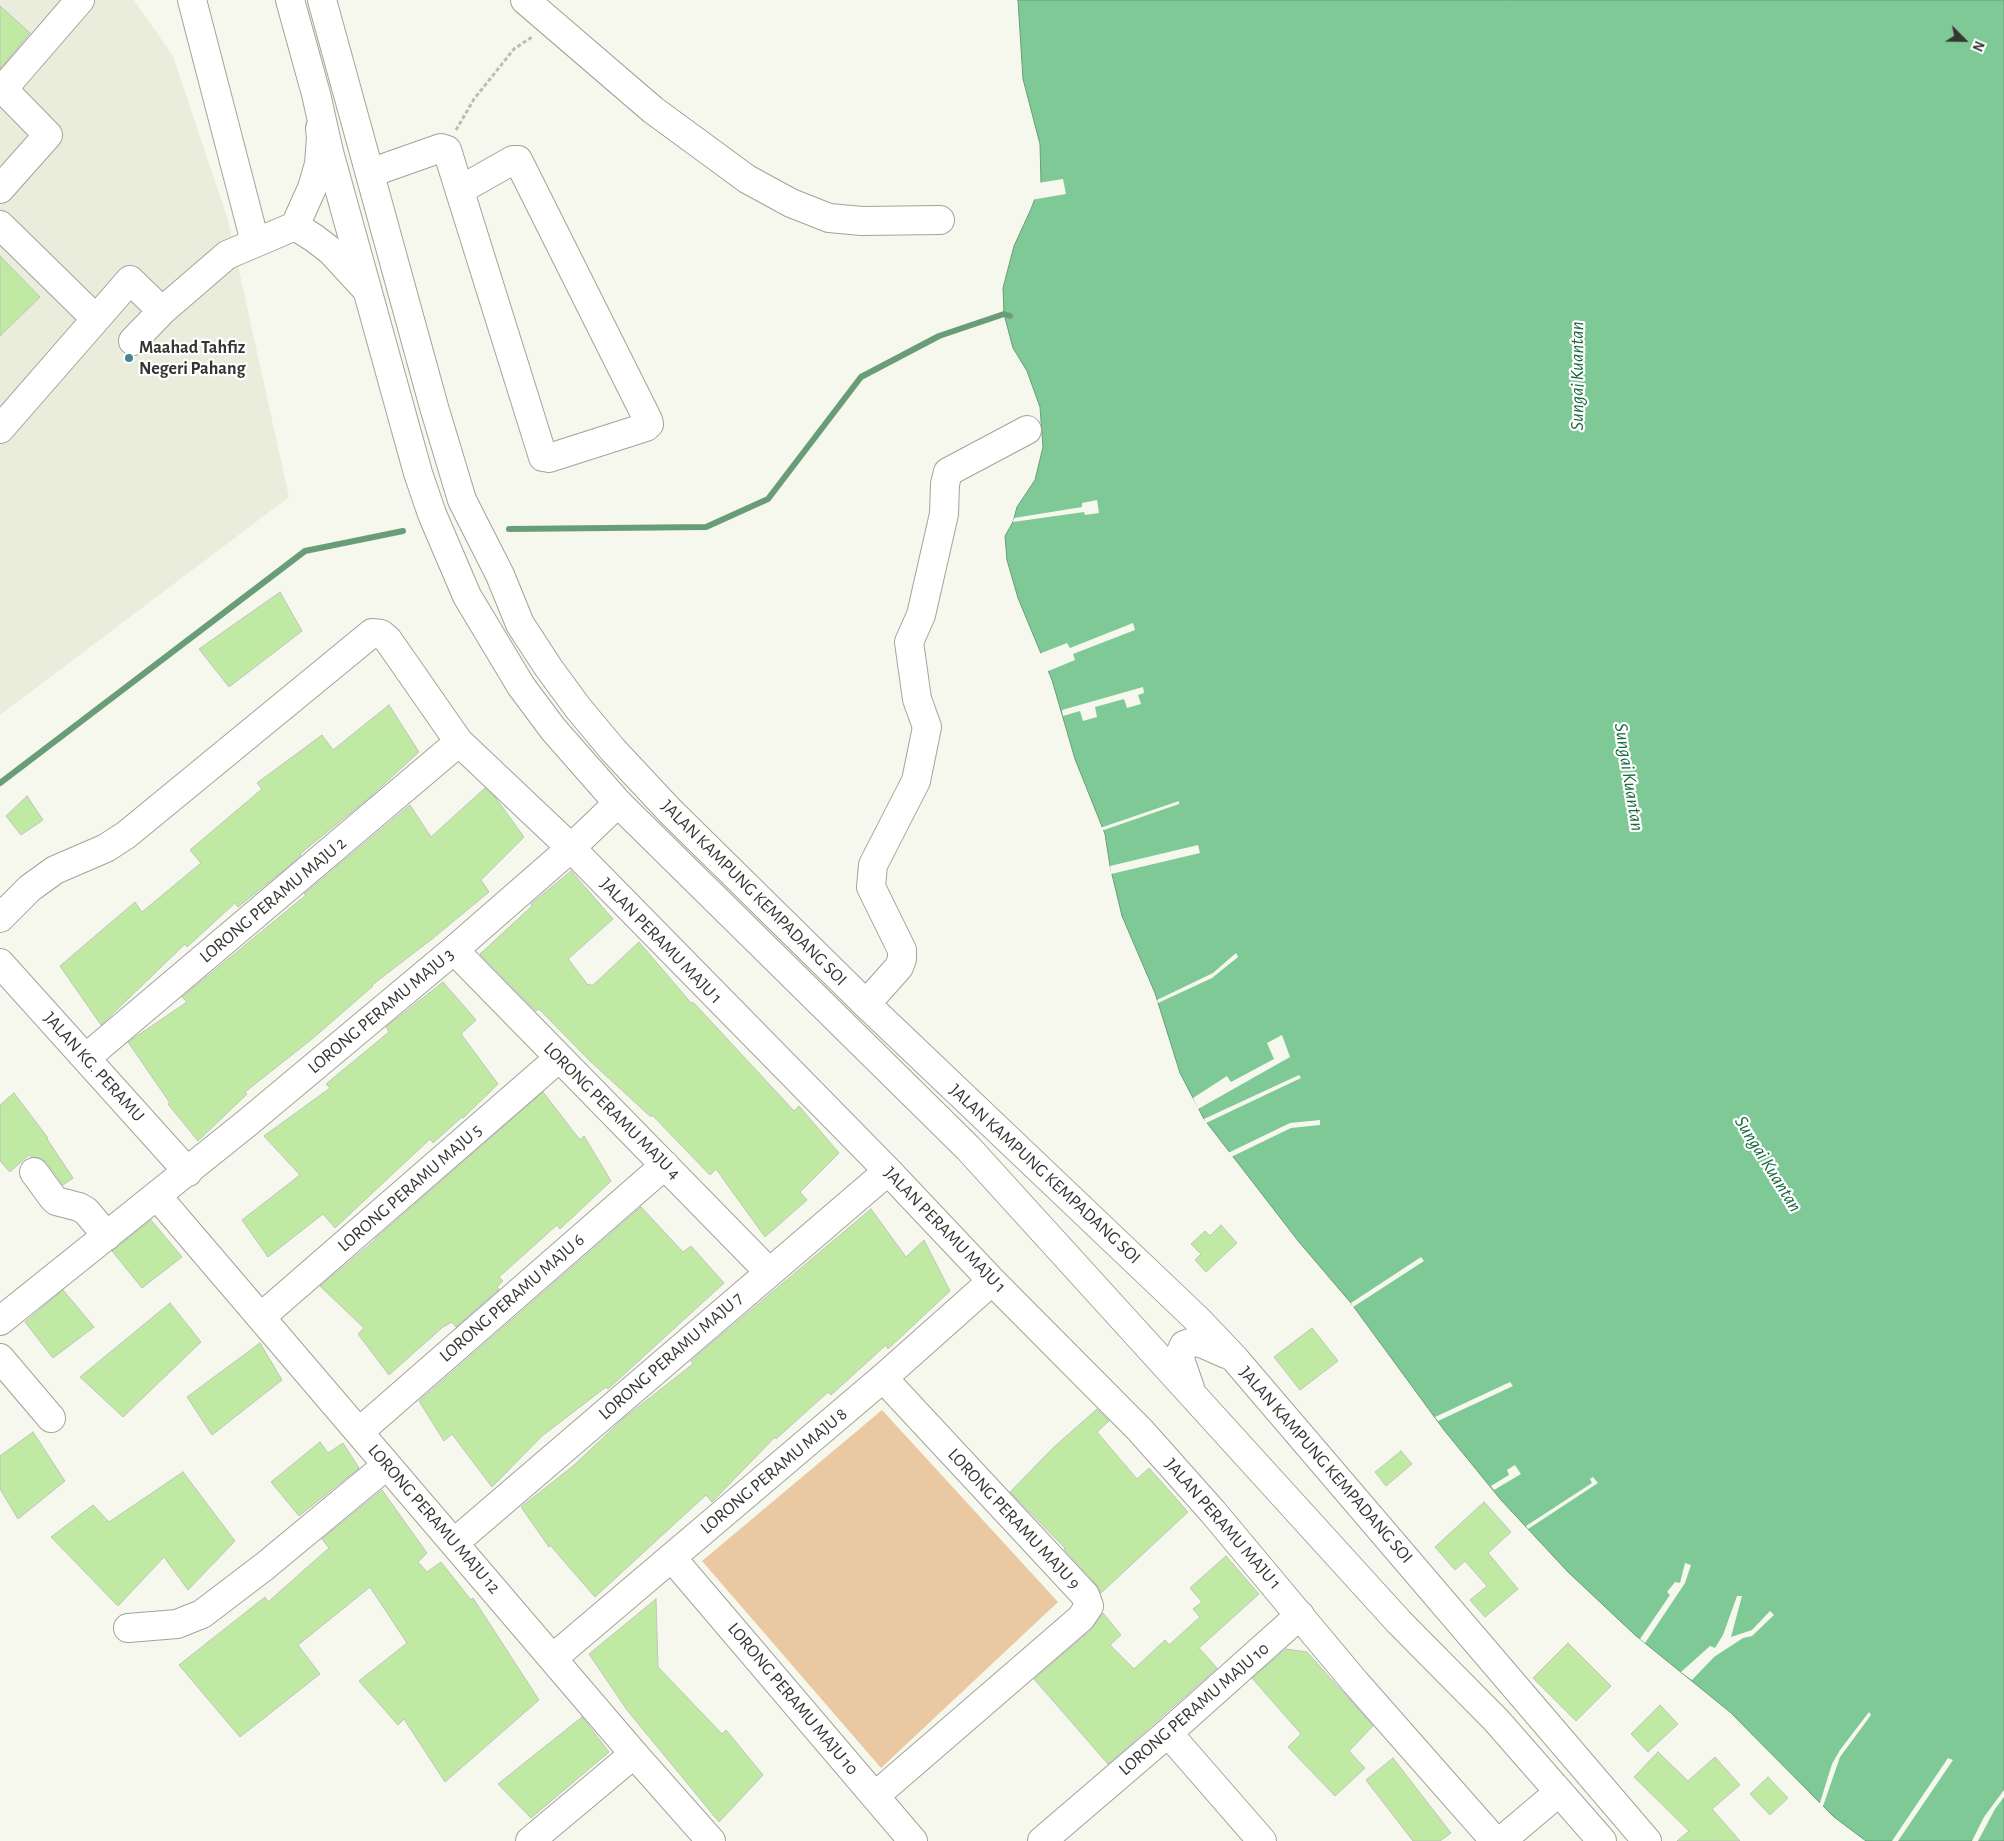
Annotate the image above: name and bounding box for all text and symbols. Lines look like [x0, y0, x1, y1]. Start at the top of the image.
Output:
north arrow [1939, 15, 1989, 65]
text: N [1969, 39, 1986, 53]
water label: Sungai Kuantan [1566, 321, 1588, 431]
place label: Maahad Tahfiz Negeri Pahang [139, 337, 245, 379]
marker: Maahad Tahfiz Negeri Pahang [123, 352, 135, 364]
water label: Sungai Kuantan [1609, 721, 1649, 833]
street label: JALAN KAMPUNG KEMPADANG SOI [657, 796, 851, 990]
street label: LORONG PERAMU MAJU 2 [195, 832, 351, 968]
street label: JALAN PERAMU MAJU 1 [595, 874, 727, 1008]
street label: LORONG PERAMU MAJU 3 [304, 944, 458, 1078]
street label: JALAN KG. PERAMU [39, 1008, 149, 1126]
street label: LORONG PERAMU MAJU 4 [539, 1038, 685, 1184]
street label: JALAN KAMPUNG KEMPADANG SOI [945, 1080, 1145, 1268]
water label: Sungai Kuantan [1729, 1112, 1807, 1216]
street label: LORONG PERAMU MAJU 5 [333, 1119, 487, 1257]
street label: JALAN PERAMU MAJU 1 [879, 1163, 1011, 1297]
street label: LORONG PERAMU MAJU 6 [435, 1229, 589, 1367]
street label: LORONG PERAMU MAJU 7 [594, 1287, 748, 1425]
street label: JALAN KAMPUNG KEMPADANG SOI [1235, 1362, 1417, 1568]
street label: LORONG PERAMU MAJU 8 [696, 1403, 852, 1539]
street label: LORONG PERAMU MAJU 12 [363, 1440, 505, 1598]
street label: LORONG PERAMU MAJU 9 [943, 1444, 1085, 1594]
street label: JALAN PERAMU MAJU 1 [1160, 1454, 1286, 1594]
street label: LORONG PERAMU MAJU 10 [723, 1618, 863, 1780]
street label: LORONG PERAMU MAJU 10 [1114, 1638, 1274, 1780]

